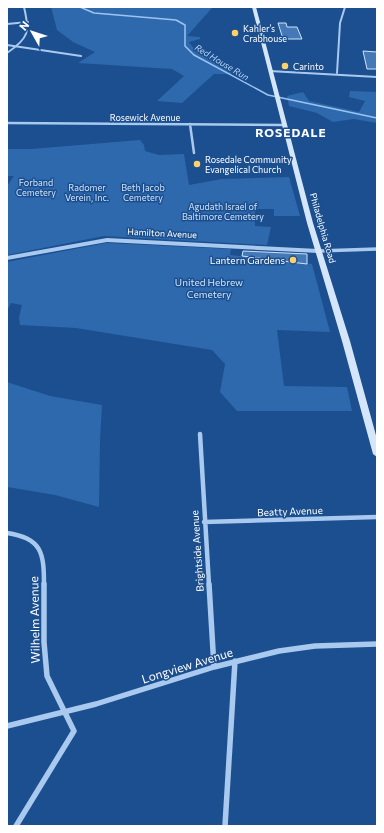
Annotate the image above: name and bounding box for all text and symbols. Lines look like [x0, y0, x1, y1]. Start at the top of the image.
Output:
north arrow [12, 12, 52, 52]
text: N [16, 18, 31, 33]
place label: Kahler’s Crabhouse [243, 23, 287, 44]
marker: Kahler’s Crabhouse [230, 28, 240, 38]
water label: Red House Run [193, 42, 251, 82]
marker: Carinto [280, 61, 290, 71]
place label: Carinto [293, 61, 324, 72]
street label: Rosewick Avenue [110, 112, 180, 123]
district label: ROSEDALE [255, 125, 327, 139]
place label: Rosedale Community Evangelical Church [205, 154, 292, 175]
marker: Rosedale Community Evangelical Church [192, 159, 202, 169]
park label: Forband Cemetery [16, 177, 56, 198]
park label: Radomer Verein, Inc. [65, 182, 109, 203]
park label: Beth Jacob Cemetery [121, 182, 165, 203]
street label: Philadelphia Road [308, 192, 338, 264]
park label: Agudath Israel of Baltimore Cemetery [182, 201, 264, 222]
street label: Hamilton Avenue [127, 226, 197, 240]
place label: Lantern Gardens [210, 254, 285, 266]
marker: Lantern Gardens [288, 255, 298, 265]
park label: United Hebrew Cemetery [175, 276, 243, 300]
street label: Beatty Avenue [257, 504, 323, 518]
street label: Brightside Avenue [188, 510, 206, 592]
street label: Wilhelm Avenue [26, 576, 42, 664]
street label: Longview Avenue [140, 644, 234, 686]

